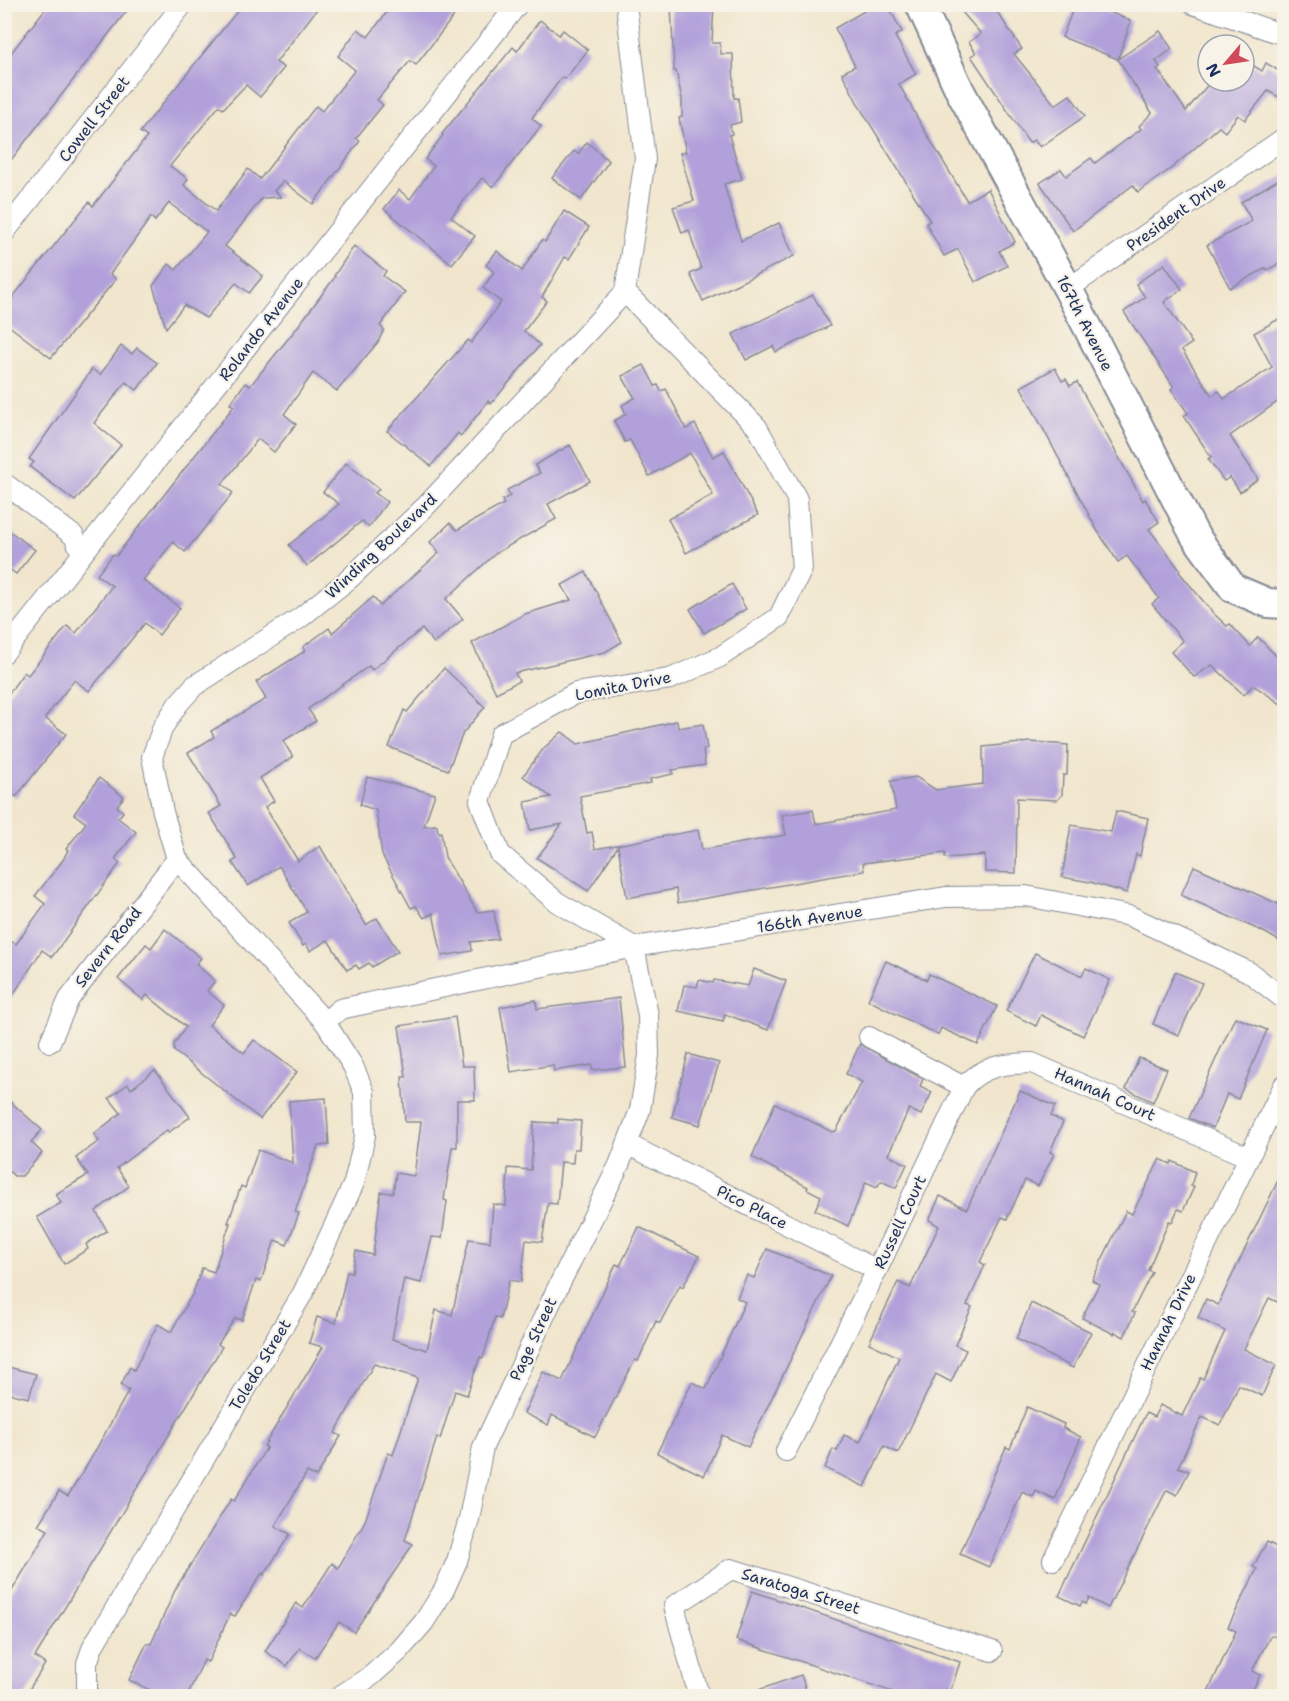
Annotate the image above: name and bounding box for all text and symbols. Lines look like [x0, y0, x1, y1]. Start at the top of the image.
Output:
north arrow [1196, 33, 1256, 93]
text: N [1201, 59, 1226, 81]
street label: Cowell Street [54, 72, 134, 166]
street label: President Drive [1122, 172, 1230, 256]
street label: 167th Avenue [1052, 271, 1118, 375]
street label: Rolando Avenue [214, 273, 308, 385]
street label: Winding Boulevard [321, 489, 441, 603]
street label: Lomita Drive [573, 666, 673, 706]
street label: 166th Avenue [756, 900, 864, 938]
street label: Severn Road [70, 902, 146, 992]
street label: Hannah Court [1051, 1062, 1159, 1126]
street label: Russell Court [869, 1172, 931, 1272]
street label: Pico Place [713, 1180, 791, 1234]
street label: Hannah Drive [1135, 1270, 1201, 1374]
street label: Page Street [505, 1294, 561, 1384]
street label: Toledo Street [224, 1315, 296, 1415]
street label: Saratoga Street [739, 1563, 863, 1619]

